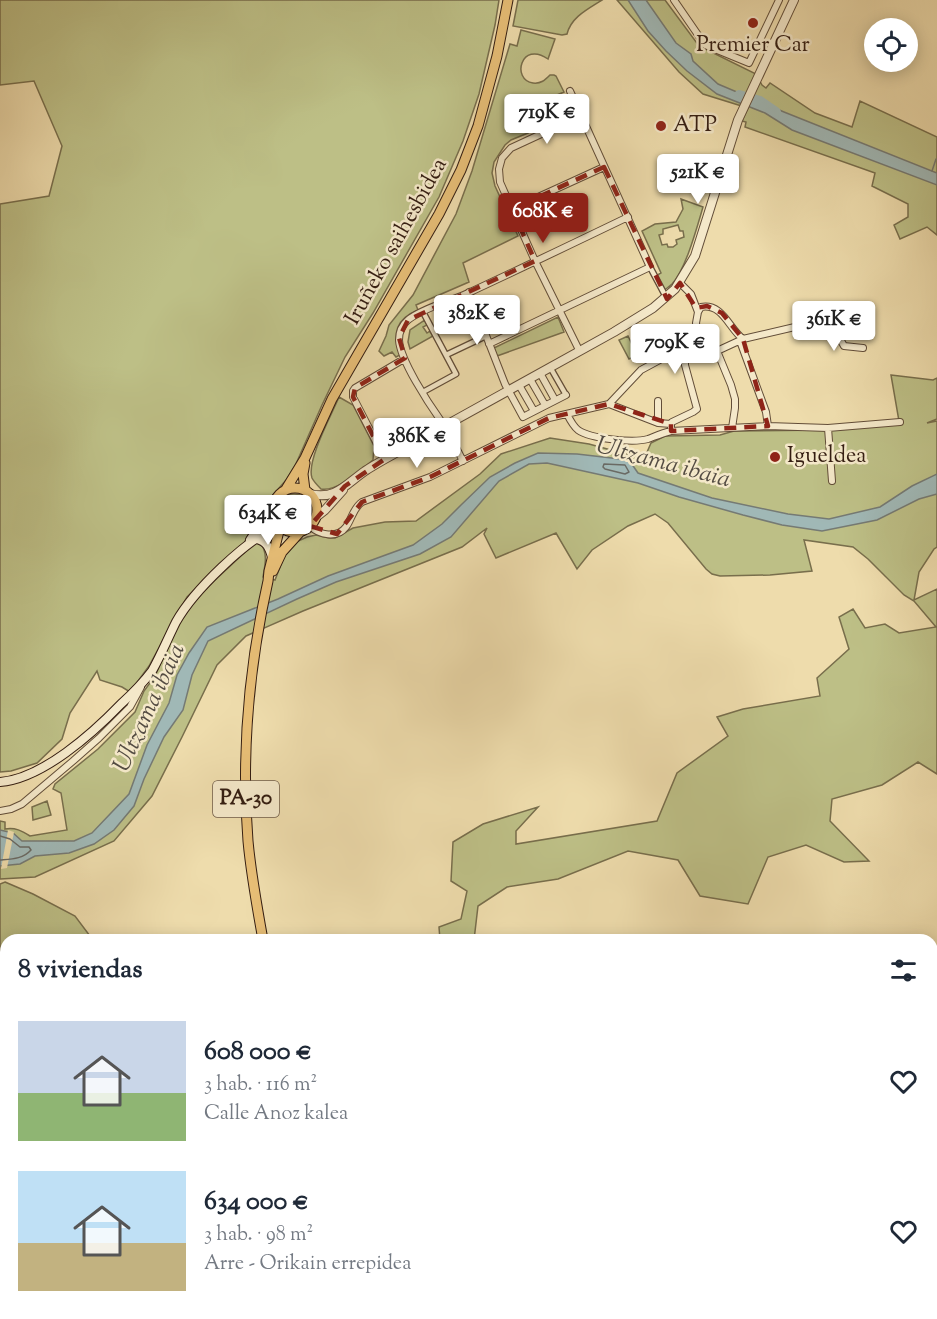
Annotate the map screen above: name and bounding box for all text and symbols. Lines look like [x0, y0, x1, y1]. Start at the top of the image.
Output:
marker: Premier Car [746, 16, 760, 30]
map controls [864, 18, 918, 72]
button: locate [864, 18, 918, 72]
place label: Premier Car [696, 30, 810, 62]
pin: 719K € [498, 94, 596, 145]
text: 719K € [518, 99, 576, 128]
place label: ATP [673, 110, 717, 142]
marker: ATP [654, 119, 668, 133]
street label: Iruñeko saihesbidea [338, 153, 456, 331]
pin: 521K € [649, 154, 747, 205]
text: 521K € [671, 159, 725, 188]
pin: 608K € [494, 193, 592, 244]
text: 608K € [512, 198, 574, 227]
pin: 382K € [428, 295, 526, 346]
text: 382K € [448, 300, 506, 329]
pin: 361K € [785, 301, 883, 352]
text: 361K € [806, 306, 862, 335]
pin: 709K € [626, 324, 724, 375]
text: 709K € [645, 329, 705, 358]
pin: 386K € [368, 418, 466, 469]
text: 386K € [387, 423, 447, 452]
water label: Ultzama ibaia [592, 429, 734, 497]
place label: Igueldea [787, 441, 866, 473]
marker: Igueldea [768, 450, 782, 464]
pin: 634K € [219, 495, 317, 546]
text: 634K € [238, 500, 298, 529]
water label: Ultzama ibaia [105, 638, 195, 778]
road number: PA-30 [213, 781, 279, 817]
text: 8 viviendas [18, 952, 142, 989]
icon: filters [887, 954, 920, 987]
text: 608 000 € [204, 1034, 312, 1071]
icon: home [66, 1045, 138, 1117]
icon: heart [887, 1065, 920, 1098]
text: 3 hab. · 116 m² [204, 1071, 317, 1100]
text: Calle Anoz kalea [204, 1100, 348, 1129]
text: 634 000 € [204, 1184, 309, 1221]
icon: home [66, 1195, 138, 1267]
icon: heart [887, 1215, 920, 1248]
text: 3 hab. · 98 m² [204, 1221, 313, 1250]
text: Arre - Orikain errepidea [204, 1250, 411, 1279]

